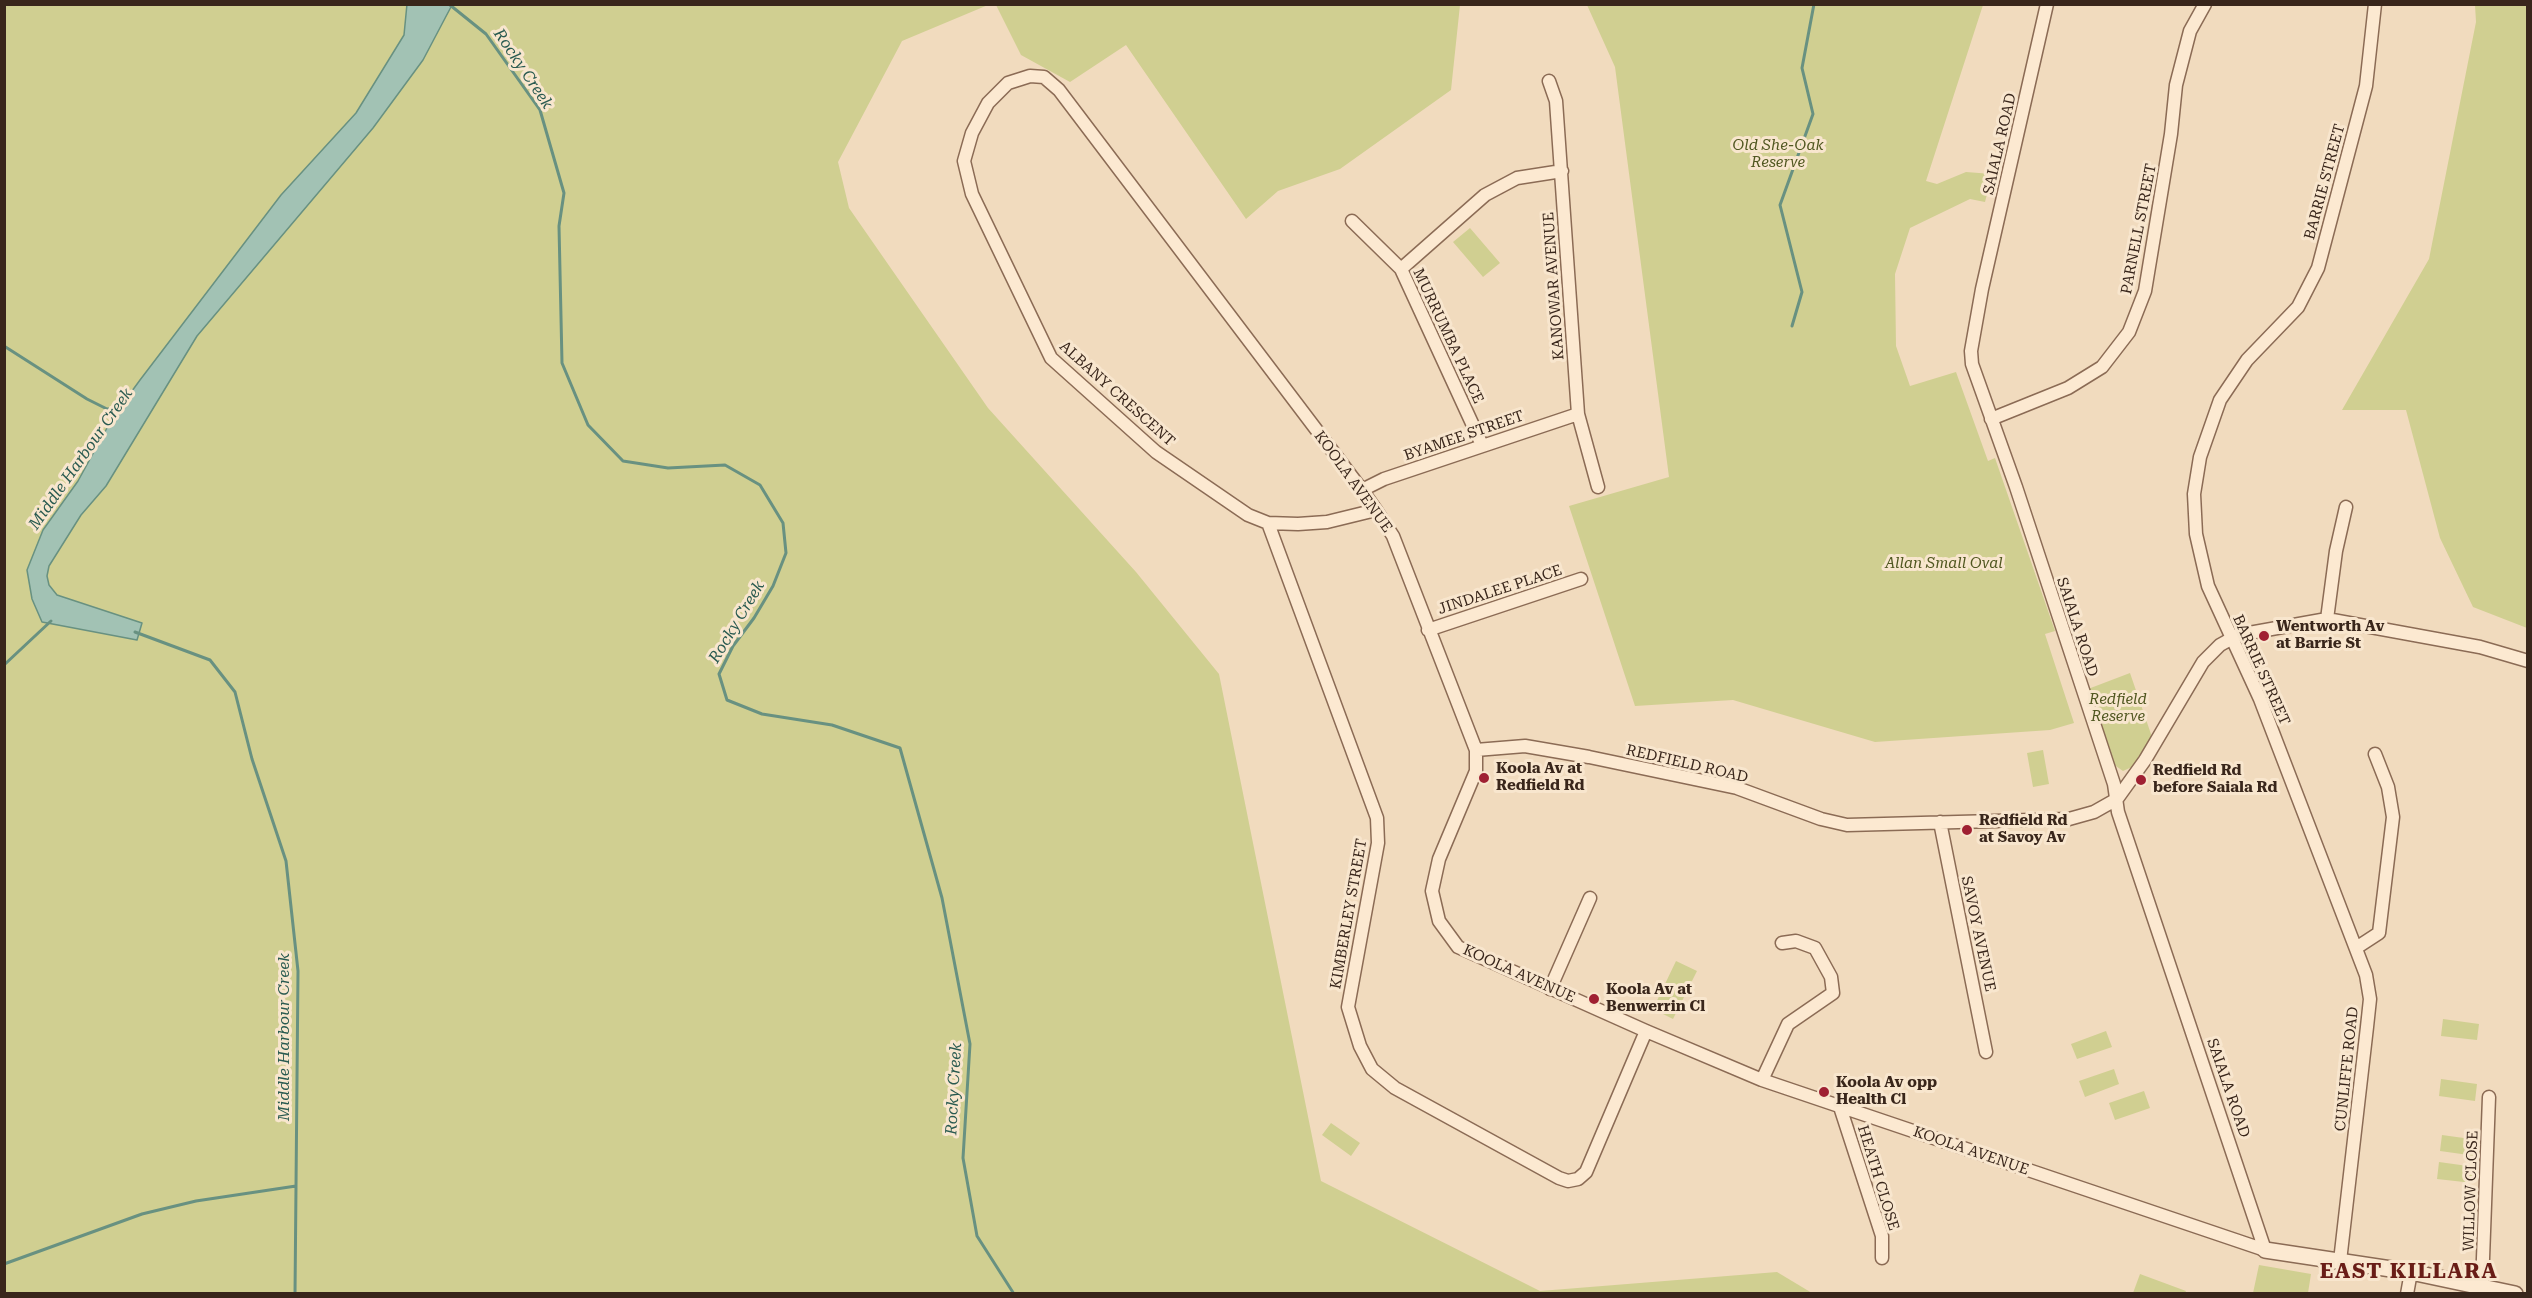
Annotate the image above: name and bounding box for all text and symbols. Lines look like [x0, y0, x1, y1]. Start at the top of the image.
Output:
water label: Rocky Creek [489, 25, 557, 113]
street label: SAIALA ROAD [1980, 92, 2020, 196]
street label: BARRIE STREET [2301, 122, 2349, 242]
park label: Old She-Oak Reserve [1732, 137, 1824, 172]
street label: PARNELL STREET [2118, 162, 2160, 296]
street label: KANOWAR AVENUE [1540, 211, 1568, 361]
street label: MURRUMBA PLACE [1409, 266, 1487, 406]
street label: ALBANY CRESCENT [1056, 338, 1178, 450]
water label: Middle Harbour Creek [25, 385, 137, 533]
street label: BYAMEE STREET [1402, 407, 1526, 465]
street label: KOOLA AVENUE [1310, 428, 1396, 536]
park label: Allan Small Oval [1885, 555, 2003, 573]
street label: JINDALEE PLACE [1436, 561, 1564, 619]
street label: SAIALA ROAD [2052, 575, 2102, 679]
water label: Rocky Creek [705, 577, 769, 667]
street label: BARRIE STREET [2229, 612, 2293, 728]
place label: Wentworth Av at Barrie St [2276, 618, 2384, 653]
marker: Wentworth Av at Barrie St [2257, 629, 2271, 643]
park label: Redfield Reserve [2089, 691, 2147, 726]
street label: REDFIELD ROAD [1624, 741, 1750, 787]
place label: Koola Av at Redfield Rd [1496, 760, 1585, 795]
place label: Redfield Rd before Saiala Rd [2153, 762, 2277, 797]
marker: Koola Av at Redfield Rd [1477, 771, 1491, 785]
marker: Redfield Rd before Saiala Rd [2134, 773, 2148, 787]
place label: Redfield Rd at Savoy Av [1979, 812, 2068, 847]
marker: Redfield Rd at Savoy Av [1960, 823, 1974, 837]
street label: KIMBERLEY STREET [1327, 837, 1371, 991]
street label: SAVOY AVENUE [1957, 875, 1999, 993]
street label: KOOLA AVENUE [1460, 941, 1578, 1007]
water label: Middle Harbour Creek [274, 953, 294, 1121]
place label: Koola Av at Benwerrin Cl [1606, 981, 1705, 1016]
marker: Koola Av at Benwerrin Cl [1587, 992, 1601, 1006]
street label: CUNLIFFE ROAD [2332, 1006, 2362, 1132]
street label: SAIALA ROAD [2203, 1036, 2253, 1140]
water label: Rocky Creek [942, 1042, 966, 1136]
place label: Koola Av opp Health Cl [1836, 1074, 1937, 1109]
marker: Koola Av opp Health Cl [1817, 1085, 1831, 1099]
street label: HEATH CLOSE [1853, 1123, 1903, 1233]
street label: KOOLA AVENUE [1911, 1123, 2031, 1179]
street label: WILLOW CLOSE [2460, 1130, 2482, 1252]
district label: EAST KILLARA [2320, 1259, 2498, 1285]

